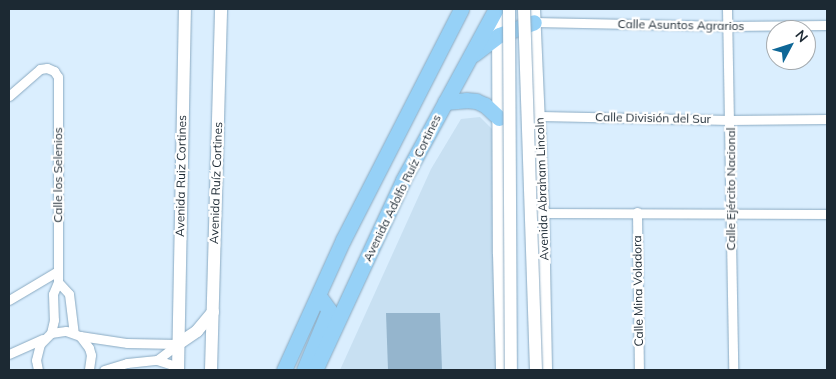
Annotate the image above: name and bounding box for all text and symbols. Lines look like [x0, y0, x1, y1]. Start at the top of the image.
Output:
street label: Calle Asuntos Agrarios [617, 17, 745, 33]
north arrow [766, 20, 816, 70]
text: N [791, 26, 812, 46]
street label: Calle División del Sur [595, 110, 711, 126]
street label: Avenida Adolfo Ruíz Cortines [360, 112, 444, 264]
street label: Avenida Ruiz Cortines [173, 115, 189, 237]
street label: Avenida Abraham Lincoln [532, 117, 552, 261]
street label: Avenida Ruíz Cortines [207, 122, 225, 244]
street label: Calle los Selenios [51, 127, 65, 223]
street label: Calle Ejército Nacional [724, 127, 738, 251]
street label: Calle Mina Voladora [630, 235, 646, 347]

